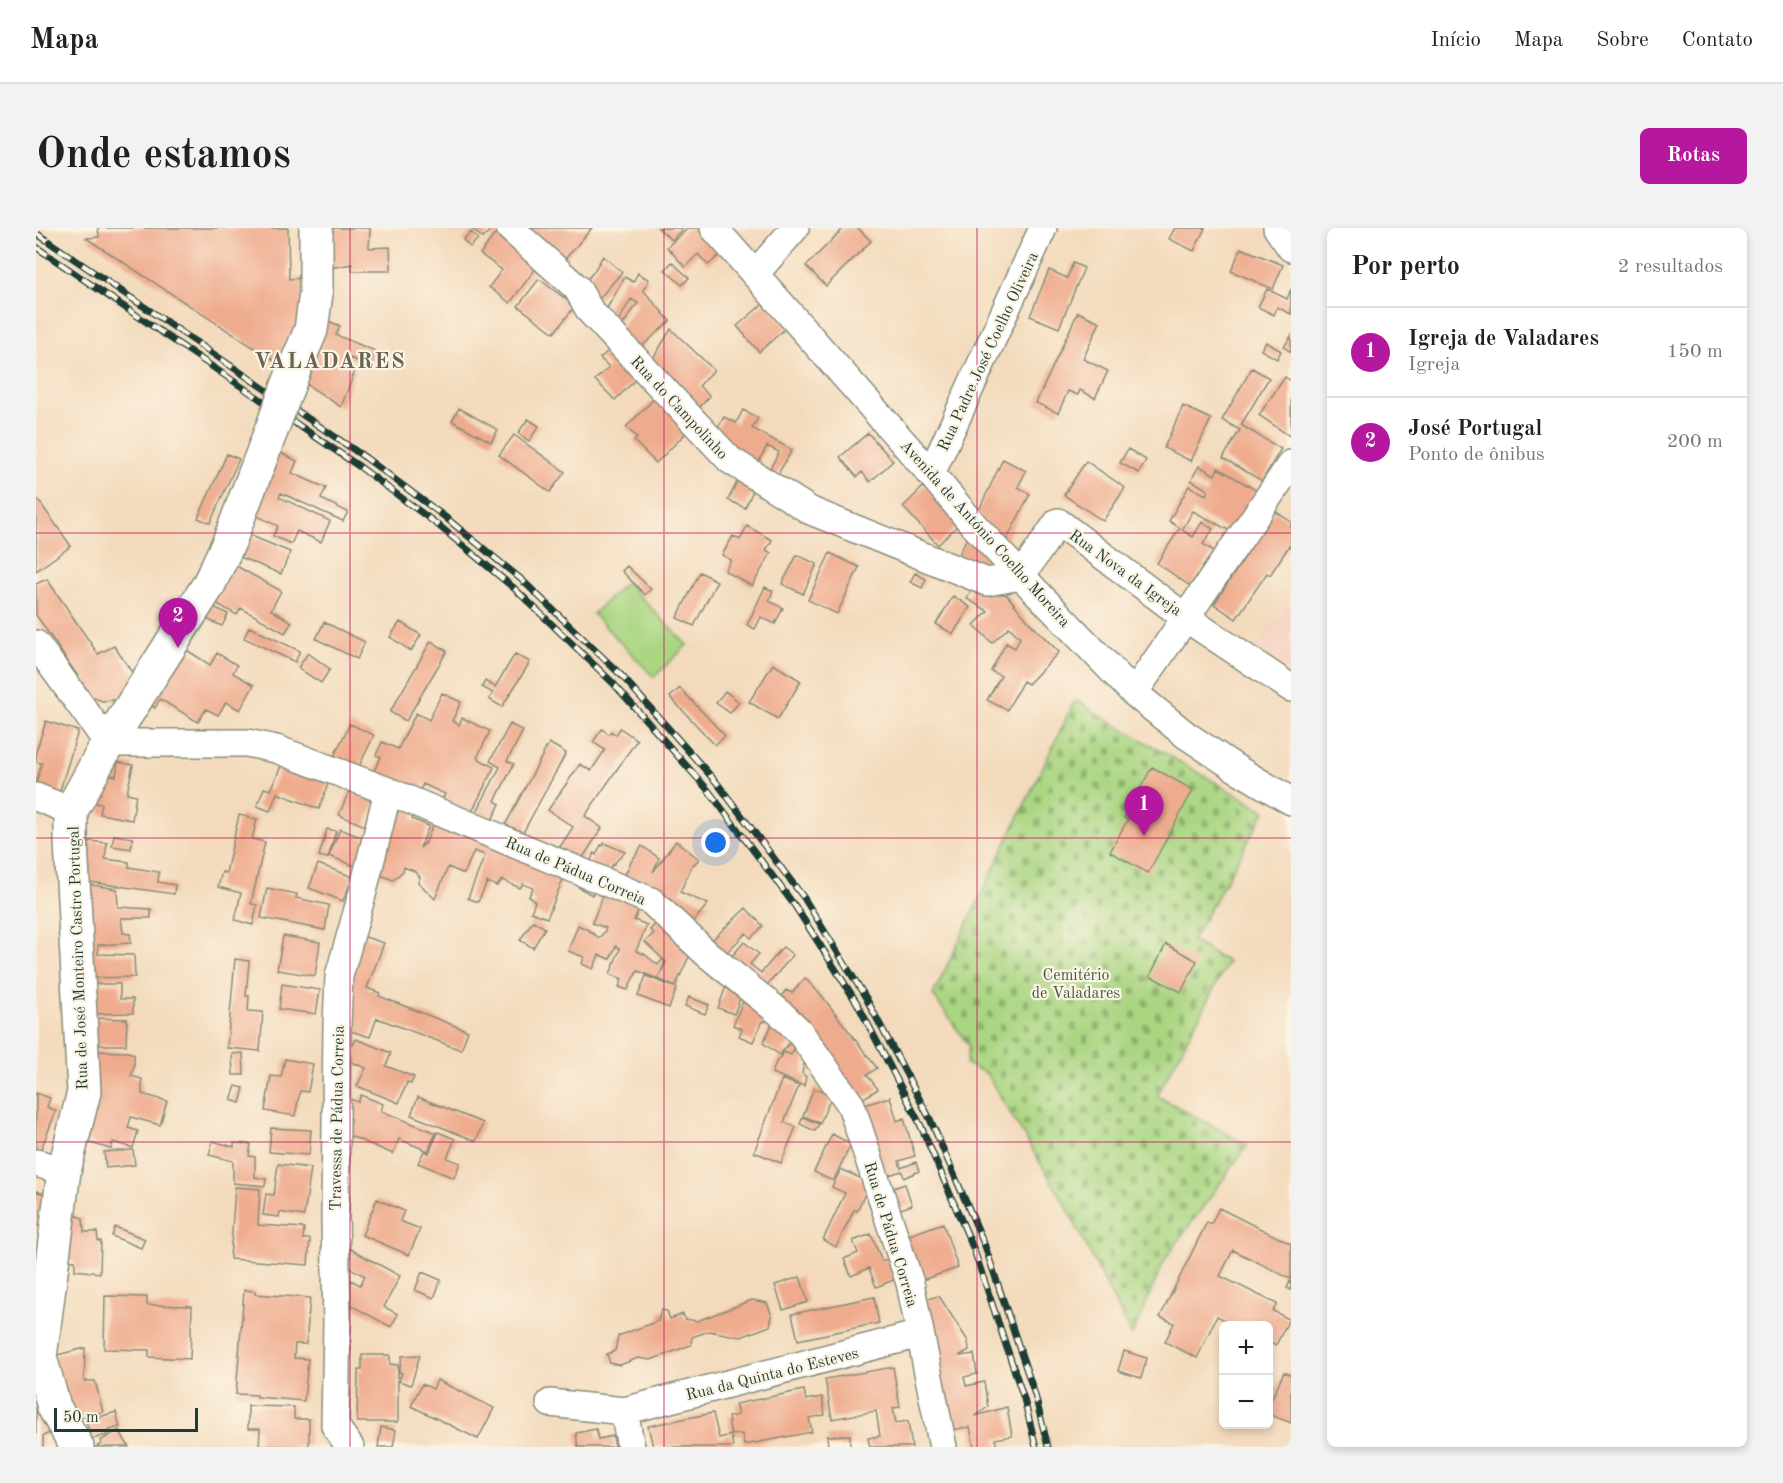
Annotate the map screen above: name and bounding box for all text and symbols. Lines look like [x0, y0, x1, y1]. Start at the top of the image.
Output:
text: Mapa [30, 27, 99, 55]
text: Início [1430, 30, 1481, 51]
text: Mapa [1514, 30, 1563, 51]
text: Sobre [1596, 30, 1649, 51]
text: Contato [1682, 30, 1753, 51]
button: Rotas [1640, 128, 1747, 184]
text: Onde estamos [36, 135, 291, 177]
street label: Rua Padre José Coelho Oliveira [936, 250, 1042, 454]
text: Por perto [1351, 254, 1460, 280]
text: 2 resultados [1618, 257, 1723, 277]
text: Igreja de Valadares [1408, 328, 1599, 350]
text: 1 [1365, 342, 1376, 362]
text: 150 m [1667, 342, 1723, 362]
district label: VALADARES [254, 351, 406, 373]
street label: Rua do Campolinho [627, 354, 730, 463]
text: Igreja [1408, 355, 1460, 375]
text: José Portugal [1408, 418, 1542, 440]
text: 2 [1365, 432, 1376, 452]
text: 200 m [1667, 432, 1723, 452]
street label: Avenida de António Coelho Moreira [896, 438, 1073, 631]
text: Ponto de ônibus [1408, 445, 1545, 465]
street label: Rua Nova da Igreja [1066, 527, 1184, 620]
pin: 2 [158, 598, 198, 648]
pin: 1 [1124, 786, 1164, 836]
street label: Rua de José Monteiro Castro Portugal [66, 826, 92, 1090]
your location [701, 828, 730, 857]
street label: Rua de Pádua Correia [502, 835, 648, 909]
park label: Cemitério de Valadares [1032, 968, 1120, 1002]
street label: Travessa de Pádua Correia [328, 1025, 348, 1211]
street label: Rua de Pádua Correia [860, 1160, 920, 1309]
map controls [1219, 1321, 1273, 1429]
button: + [1219, 1321, 1273, 1375]
street label: Rua da Quinta do Esteves [684, 1346, 861, 1404]
button: − [1219, 1375, 1273, 1429]
scale bar [54, 1405, 198, 1432]
text: 50 m [63, 1410, 99, 1426]

